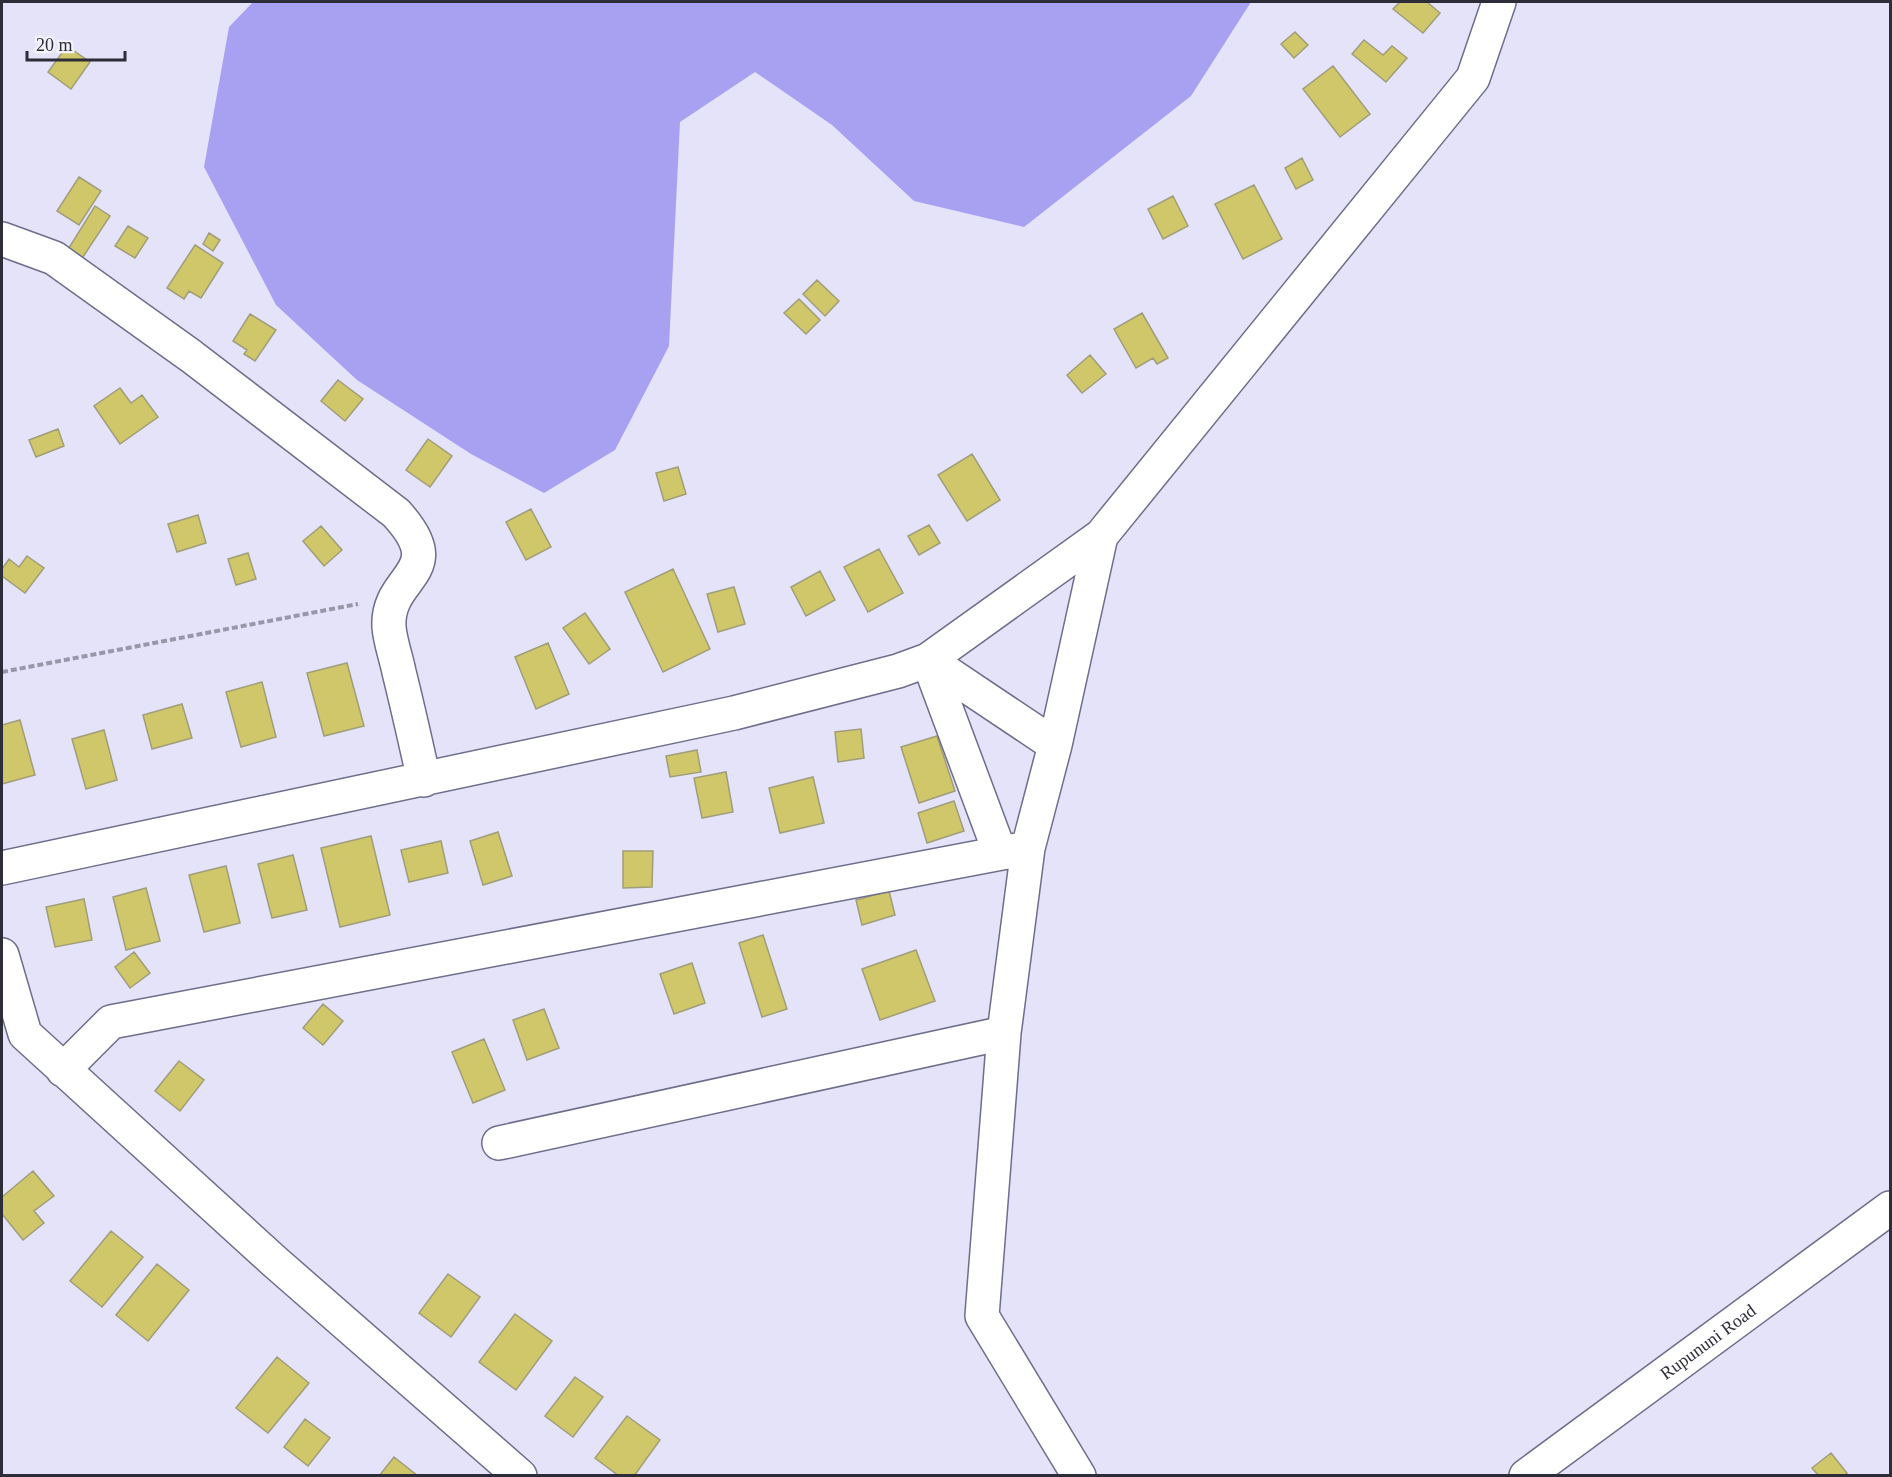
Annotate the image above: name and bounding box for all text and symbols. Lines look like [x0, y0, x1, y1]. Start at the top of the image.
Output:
scale bar [27, 24, 124, 62]
text: 20 m [36, 35, 73, 55]
street label: Rupununi Road [1656, 1300, 1760, 1384]

